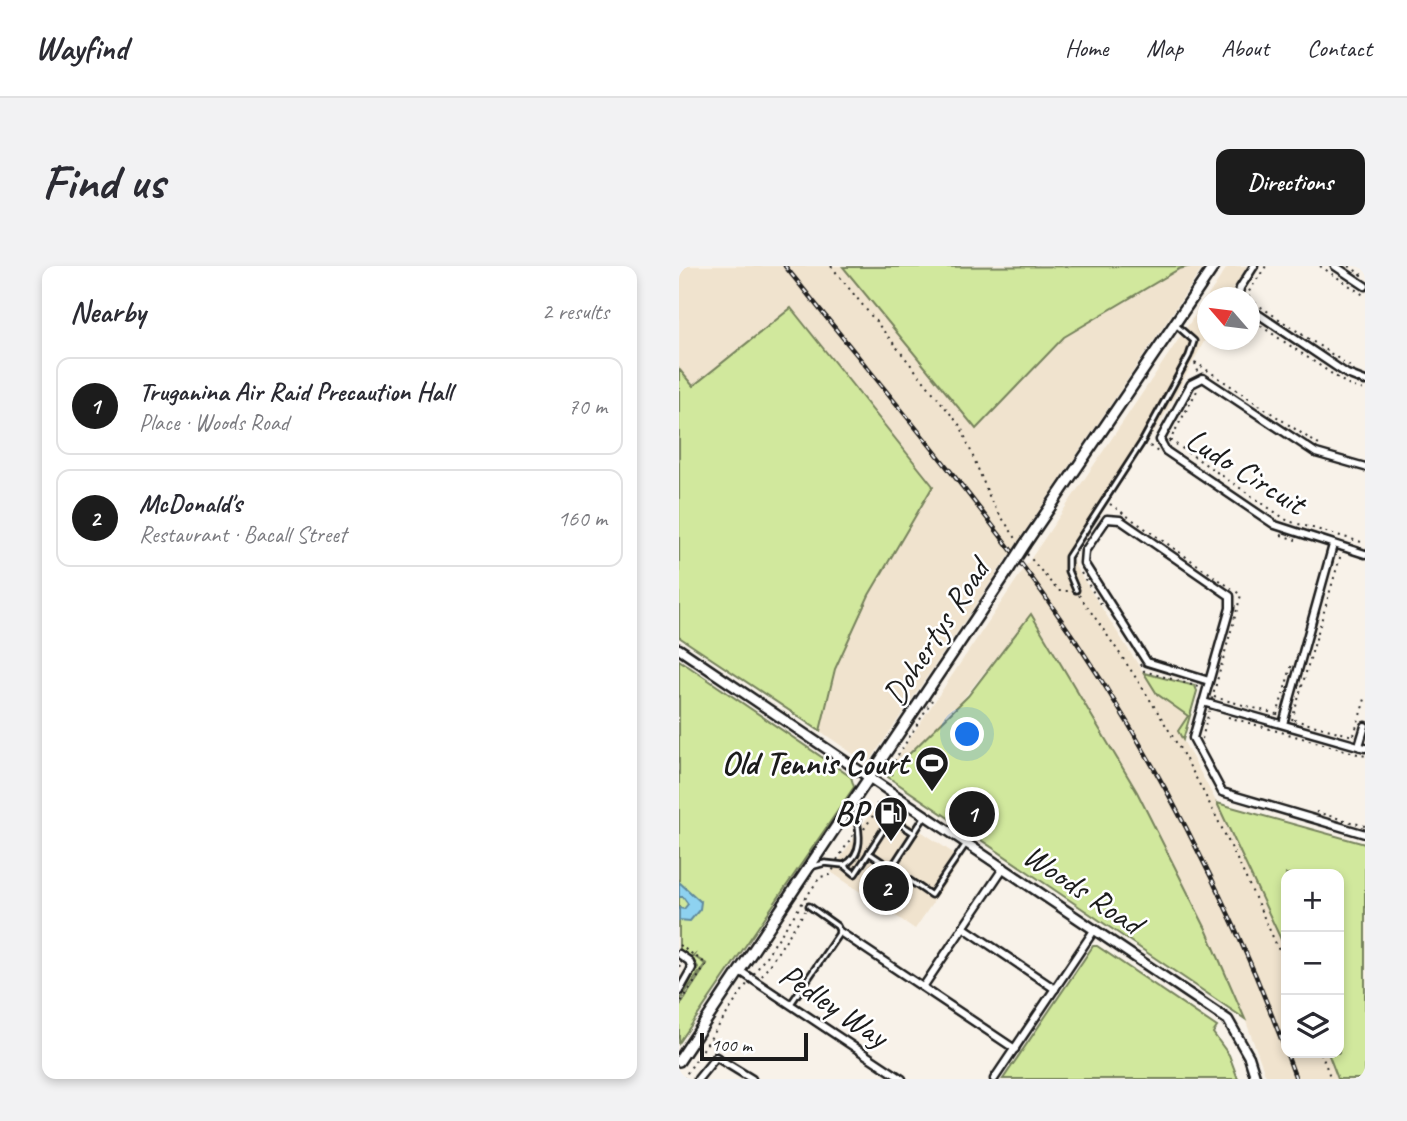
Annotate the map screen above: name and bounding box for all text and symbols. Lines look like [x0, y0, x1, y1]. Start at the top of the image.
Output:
text: Wayfind [35, 27, 128, 69]
text: Home [1065, 33, 1108, 63]
text: Map [1146, 33, 1183, 63]
text: About [1221, 33, 1269, 63]
text: Contact [1307, 33, 1372, 63]
button: Directions [1216, 149, 1365, 215]
text: Find us [42, 151, 164, 213]
north arrow [1197, 287, 1260, 350]
text: Nearby [70, 293, 146, 331]
text: 2 results [542, 297, 609, 326]
text: Truganina Air Raid Precaution Hall [139, 375, 452, 408]
text: 1 [90, 392, 100, 421]
text: 70 m [568, 392, 607, 421]
text: Place · Woods Road [139, 408, 289, 437]
street label: Ludo Circuit [1178, 418, 1316, 526]
text: McDonald's [139, 487, 242, 520]
text: 2 [90, 504, 100, 533]
text: 160 m [558, 504, 607, 533]
text: Restaurant · Bacall Street [139, 520, 346, 549]
street label: Dohertys Road [873, 547, 1001, 713]
your location [950, 717, 984, 751]
place label: Old Tennis Court [721, 742, 911, 784]
sports icon: Old Tennis Court [913, 744, 951, 793]
pin: 1 [949, 788, 995, 840]
place label: BP [834, 792, 871, 834]
fuel station icon: BP [872, 794, 910, 843]
street label: Woods Road [1015, 834, 1155, 947]
pin: 2 [863, 862, 909, 914]
map controls [1281, 869, 1344, 1058]
button: + [1281, 869, 1344, 932]
button: − [1281, 932, 1344, 995]
street label: Pedley Way [772, 953, 899, 1058]
button: layers [1281, 995, 1344, 1058]
scale bar [700, 1030, 809, 1062]
text: 100 m [711, 1033, 752, 1057]

